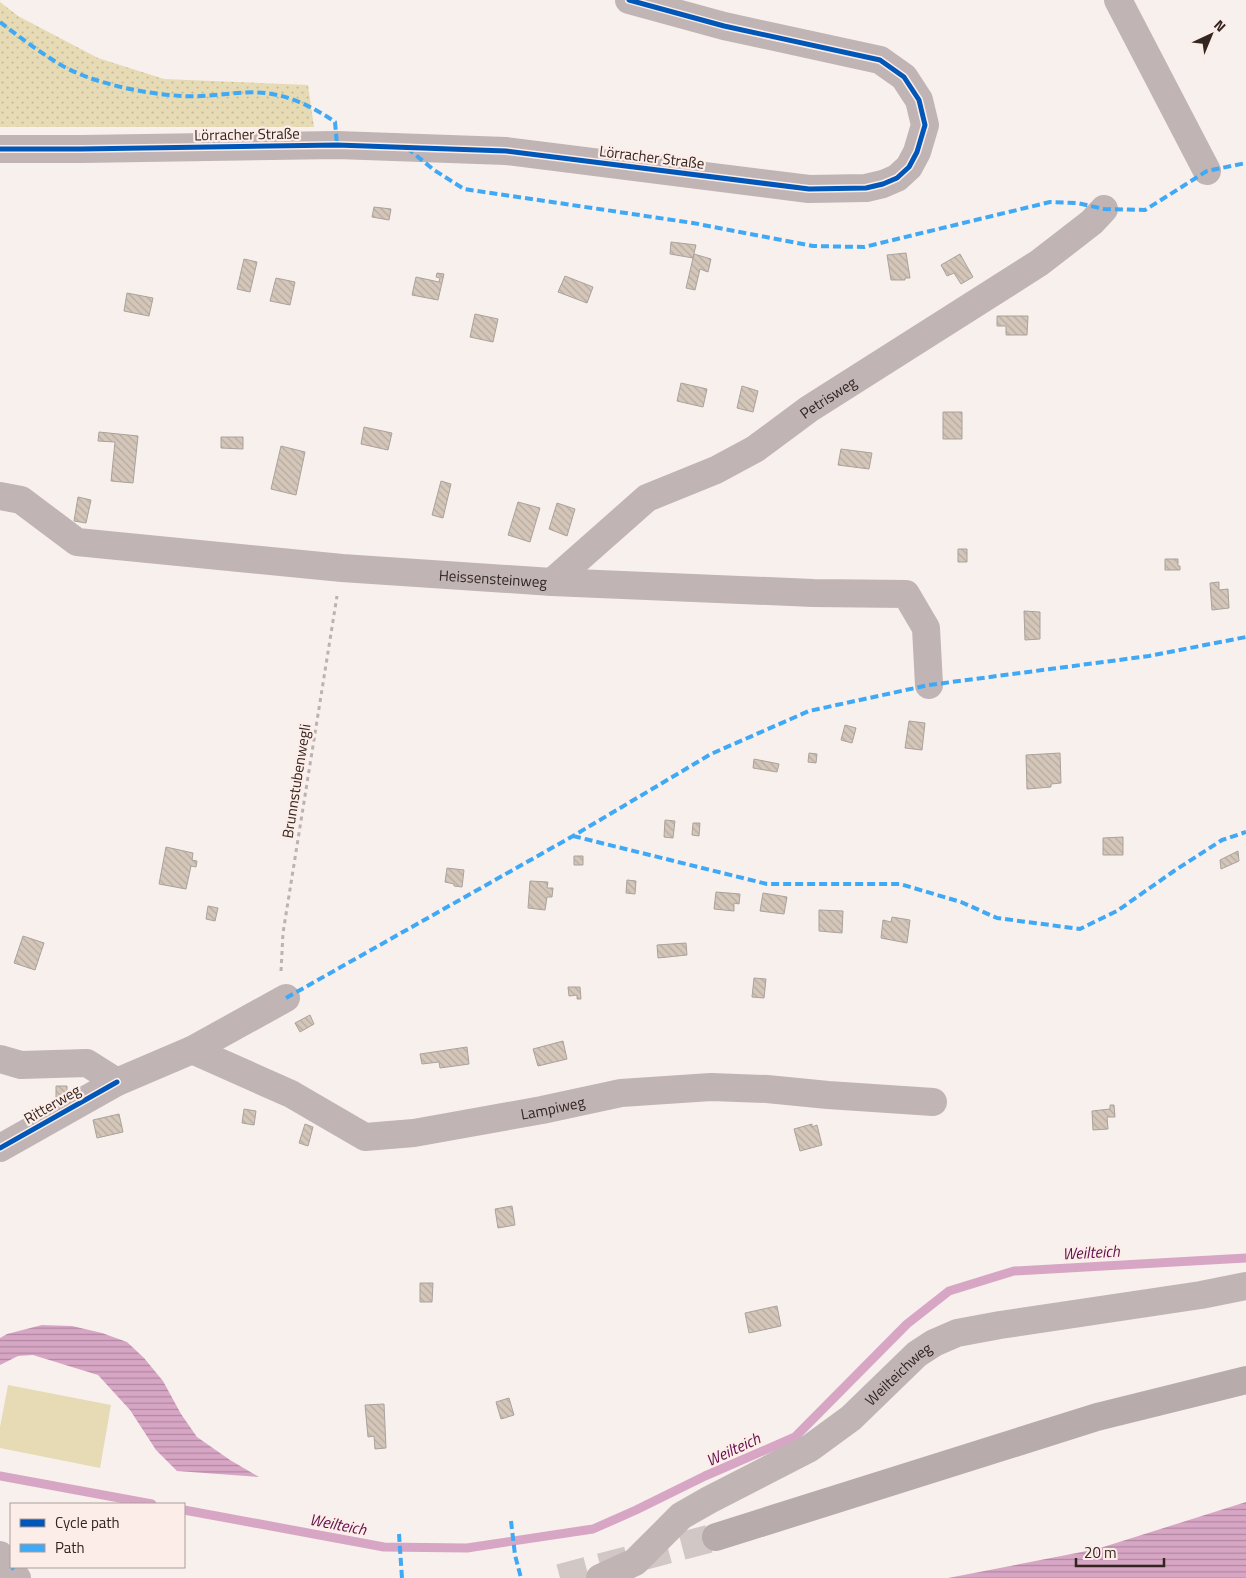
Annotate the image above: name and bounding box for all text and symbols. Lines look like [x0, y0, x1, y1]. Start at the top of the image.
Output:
north arrow [1186, 10, 1236, 60]
text: N [1210, 14, 1231, 36]
street label: Lörracher Straße [194, 122, 300, 146]
street label: Lörracher Straße [598, 139, 706, 175]
street label: Petrisweg [794, 370, 861, 424]
street label: Heissensteinweg [438, 563, 548, 593]
street label: Brunnstubenwegli [276, 722, 316, 840]
street label: Ritterweg [19, 1078, 85, 1130]
street label: Lampiweg [519, 1090, 587, 1125]
water label: Weilteich [1062, 1238, 1121, 1265]
street label: Weilteichweg [859, 1336, 936, 1411]
water label: Weilteich [702, 1426, 765, 1472]
legend [10, 1503, 185, 1568]
water label: Weilteich [308, 1507, 369, 1541]
text: Cycle path [55, 1511, 120, 1534]
text: Path [55, 1536, 85, 1559]
scale bar [1076, 1536, 1164, 1568]
text: 20 m [1084, 1541, 1117, 1564]

